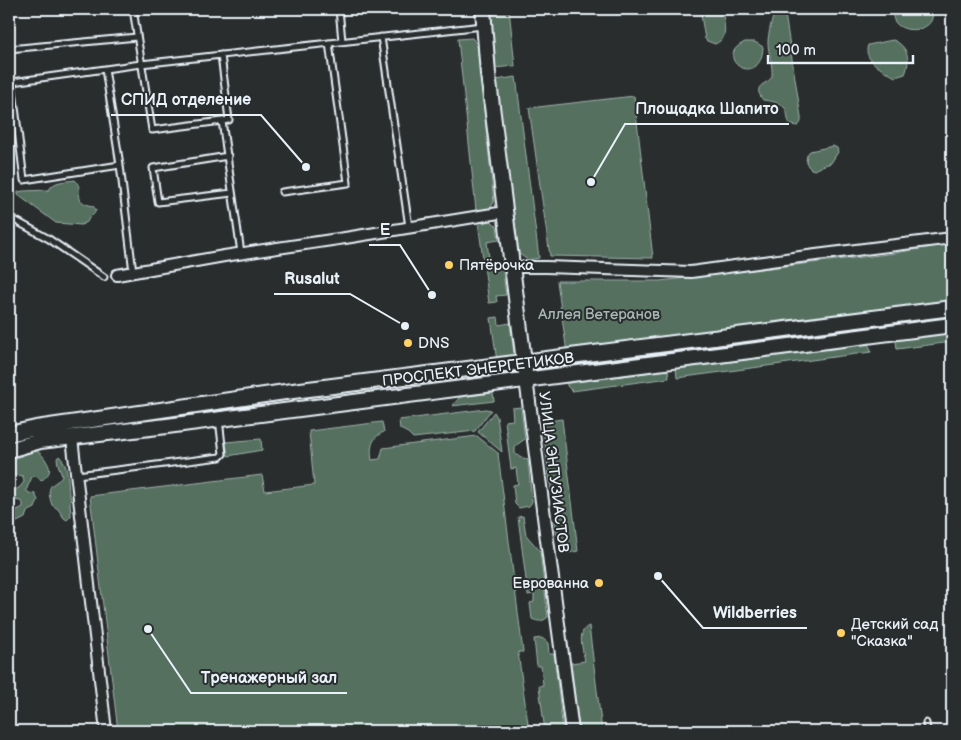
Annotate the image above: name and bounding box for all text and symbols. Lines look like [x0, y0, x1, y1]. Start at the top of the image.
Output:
scale bar [768, 32, 914, 64]
text: 100 m [776, 41, 816, 60]
callout: СПИД отделение [111, 84, 261, 115]
text: СПИД отделение [121, 91, 251, 110]
callout: Площадка Шапито [625, 93, 789, 124]
text: Площадка Шапито [635, 100, 779, 119]
callout: Е [369, 214, 400, 245]
text: Е [380, 221, 391, 240]
place label: Пятёрочка [459, 256, 534, 275]
marker: Пятёрочка [443, 259, 455, 271]
callout: Rusalut [274, 263, 350, 294]
text: Rusalut [284, 270, 340, 289]
park label: Аллея Ветеранов [537, 305, 660, 324]
place label: DNS [418, 334, 449, 353]
marker: DNS [402, 337, 414, 349]
street label: ПРОСПЕКТ ЭНЕРГЕТИКОВ [381, 348, 576, 391]
street label: УЛИЦА ЭНТУЗИАСТОВ [534, 390, 573, 554]
place label: Еврованна [513, 574, 589, 593]
marker: Еврованна [593, 577, 605, 589]
callout: Wildberries [703, 597, 807, 628]
text: Wildberries [713, 604, 797, 623]
place label: Детский сад "Сказка" [851, 615, 938, 651]
marker: Детский сад "Сказка" [835, 627, 847, 639]
callout: Тренажерный зал [191, 662, 347, 693]
text: Тренажерный зал [201, 669, 337, 688]

